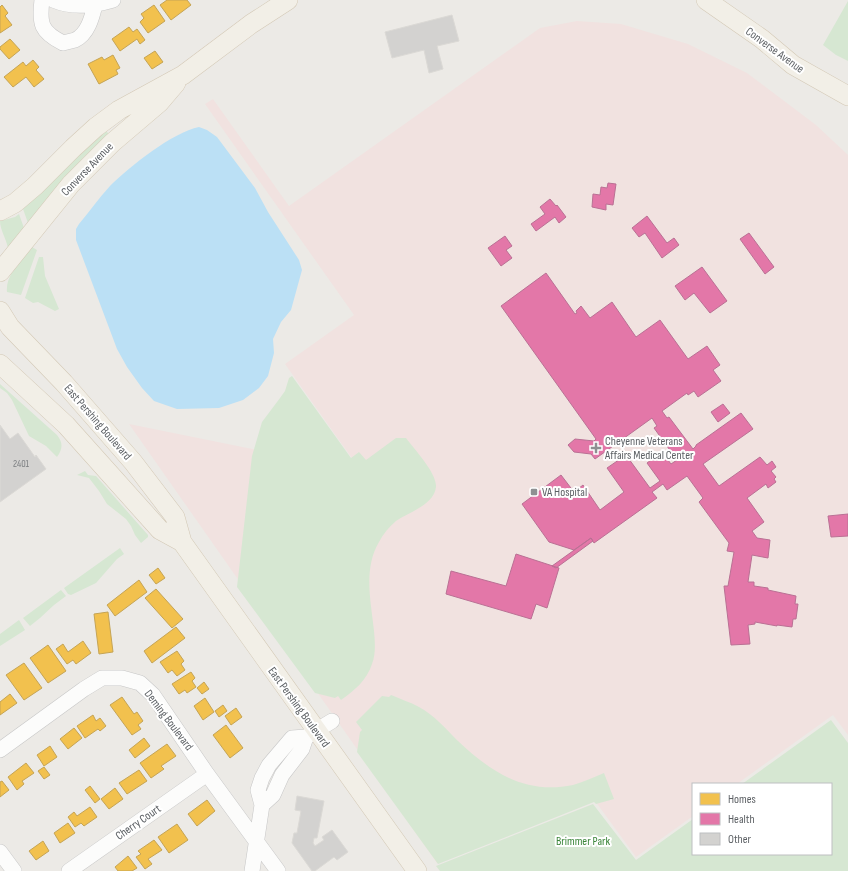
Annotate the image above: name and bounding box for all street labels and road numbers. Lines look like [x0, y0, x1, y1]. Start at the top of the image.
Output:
street label: Converse Avenue [742, 24, 807, 77]
street label: Converse Avenue [58, 139, 117, 199]
street label: East Pershing Boulevard [61, 381, 135, 463]
street label: East Pershing Boulevard [264, 664, 333, 750]
street label: Deming Boulevard [141, 687, 196, 754]
street label: Cherry Court [113, 801, 164, 844]

